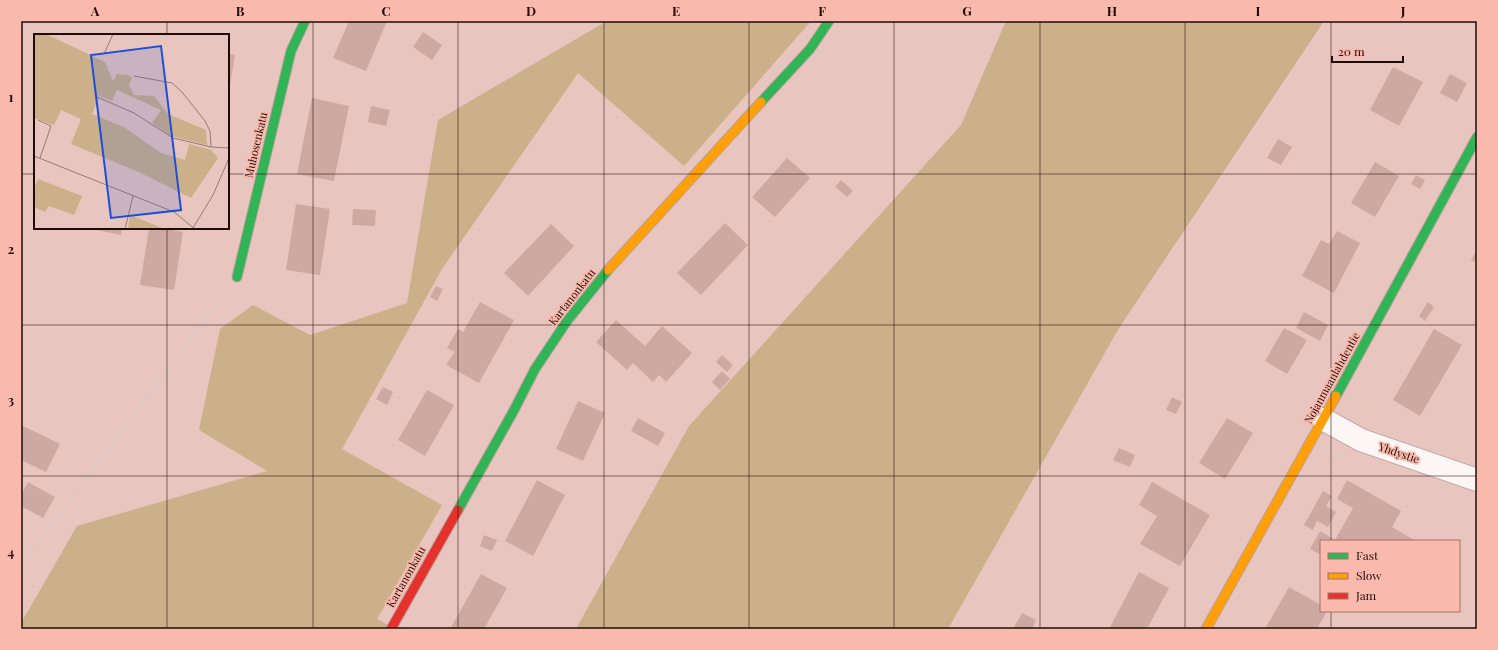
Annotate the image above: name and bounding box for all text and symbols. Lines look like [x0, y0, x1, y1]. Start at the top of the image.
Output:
text: A [90, 2, 100, 19]
text: B [236, 2, 245, 19]
text: C [381, 2, 391, 19]
text: D [526, 2, 536, 19]
text: E [672, 2, 680, 19]
text: F [818, 2, 826, 19]
text: G [962, 2, 972, 19]
text: H [1107, 2, 1117, 19]
text: I [1256, 2, 1261, 19]
text: J [1400, 2, 1406, 19]
inset map [34, 34, 229, 229]
scale bar [1332, 38, 1403, 64]
text: 20 m [1338, 43, 1365, 59]
text: 1 [9, 88, 14, 105]
street label: Muhosenkatu [241, 110, 271, 179]
text: 2 [8, 240, 15, 257]
street label: Kartanonkatu [545, 265, 599, 328]
street label: Nojanmaanlahdentie [1300, 329, 1363, 426]
text: 3 [8, 391, 14, 408]
street label: Yhdystie [1376, 438, 1422, 467]
legend [1320, 540, 1460, 612]
text: 4 [8, 543, 15, 560]
street label: Kartanonkatu [383, 543, 429, 610]
text: Fast [1356, 547, 1379, 563]
text: Slow [1356, 567, 1382, 583]
text: Jam [1355, 587, 1377, 603]

